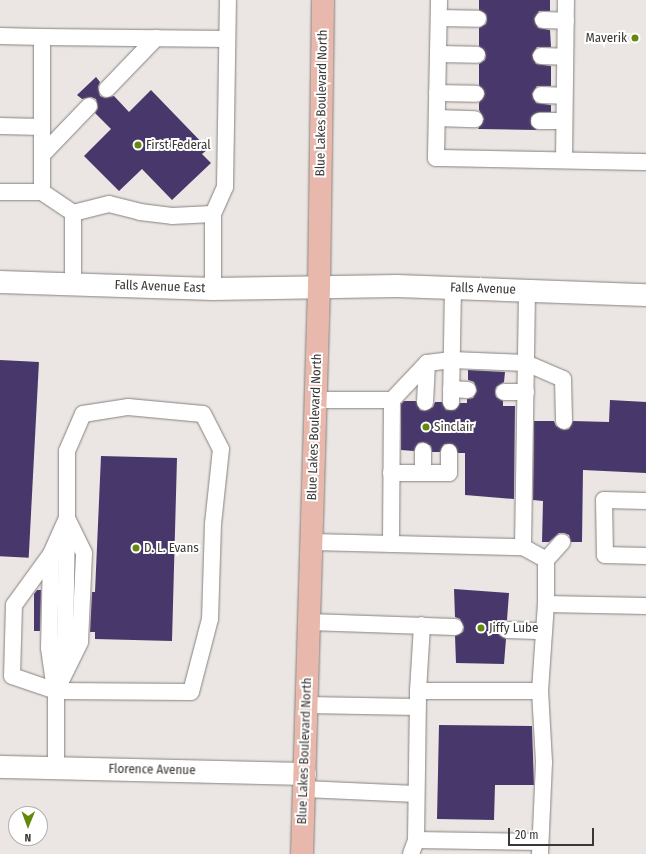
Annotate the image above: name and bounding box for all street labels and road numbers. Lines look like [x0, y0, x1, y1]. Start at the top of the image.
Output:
street label: Blue Lakes Boulevard North [313, 29, 331, 177]
street label: Falls Avenue East [114, 278, 206, 296]
street label: Falls Avenue [450, 280, 516, 298]
street label: Blue Lakes Boulevard North [305, 353, 325, 501]
street label: Blue Lakes Boulevard North [295, 677, 315, 825]
street label: Florence Avenue [108, 761, 196, 779]

